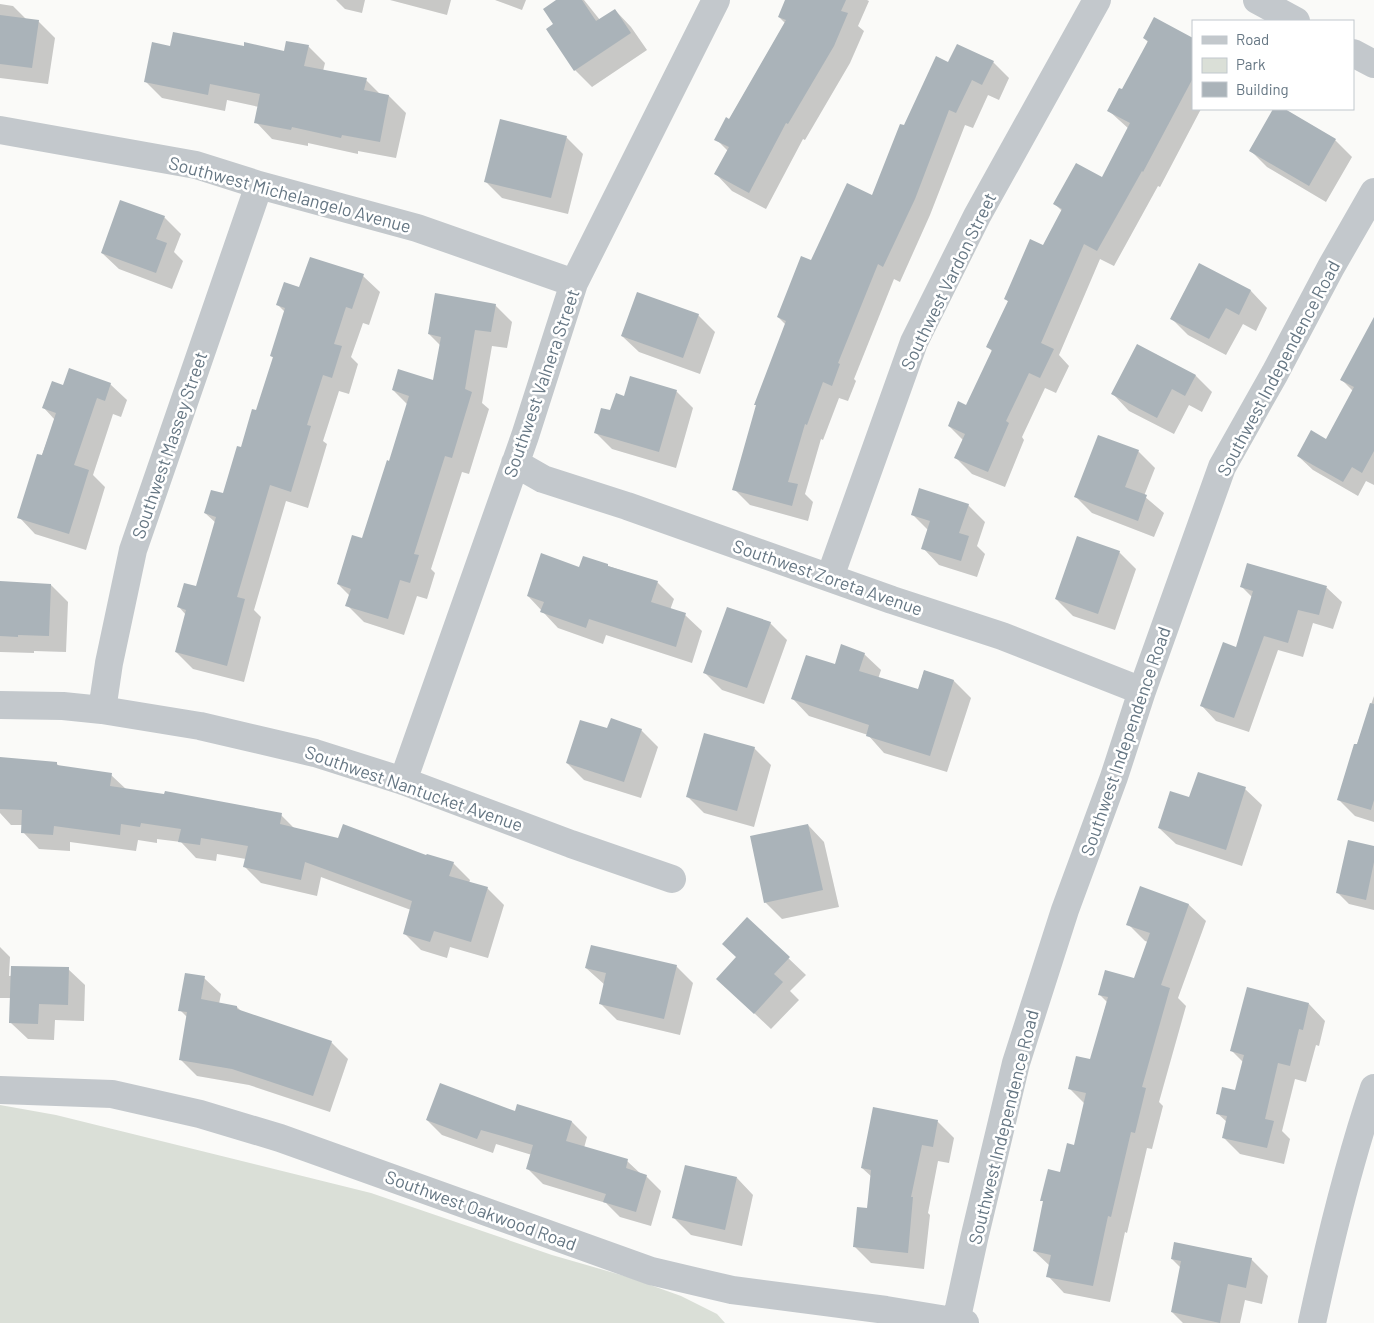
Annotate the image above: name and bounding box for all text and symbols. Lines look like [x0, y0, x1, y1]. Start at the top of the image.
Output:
legend [1192, 20, 1354, 110]
text: Road [1236, 30, 1269, 48]
text: Park [1236, 55, 1266, 73]
text: Building [1236, 80, 1289, 98]
street label: Southwest Michelangelo Avenue [166, 151, 414, 237]
street label: Southwest Vardon Street [895, 189, 1001, 373]
street label: Southwest Independence Road [1212, 256, 1344, 480]
street label: Southwest Valnera Street [498, 286, 584, 480]
street label: Southwest Massey Street [127, 349, 211, 541]
street label: Southwest Zoreta Avenue [730, 534, 926, 620]
street label: Southwest Independence Road [1075, 624, 1175, 858]
street label: Southwest Nantucket Avenue [302, 740, 526, 836]
street label: Southwest Independence Road [963, 1007, 1043, 1247]
street label: Southwest Oakwood Road [382, 1165, 580, 1255]

